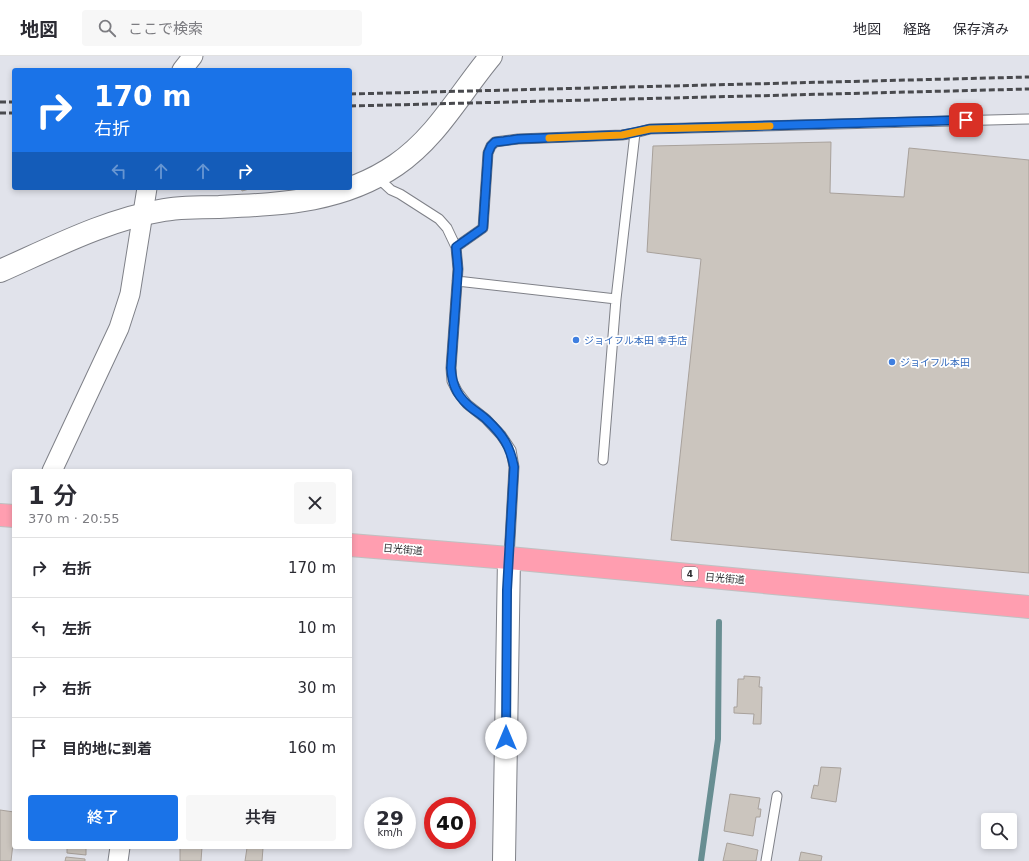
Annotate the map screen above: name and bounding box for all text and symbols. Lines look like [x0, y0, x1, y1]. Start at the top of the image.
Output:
search box [82, 10, 362, 46]
icon: search [96, 17, 118, 39]
text: 地図 [20, 18, 58, 40]
text: ここで検索 [128, 20, 203, 38]
text: 地図 [853, 21, 881, 37]
text: 経路 [903, 21, 931, 37]
text: 保存済み [953, 21, 1009, 37]
text: 170 m [94, 80, 191, 113]
icon: right [28, 84, 80, 136]
pin [949, 103, 983, 137]
icon: arrive [955, 109, 977, 131]
text: 右折 [94, 118, 130, 139]
icon: left [108, 160, 130, 182]
icon: ahead [150, 160, 172, 182]
icon: ahead [192, 160, 214, 182]
icon: right [234, 160, 256, 182]
marker: ジョイフル本田 幸手店 [571, 335, 581, 345]
place label: ジョイフル本田 幸手店 [584, 335, 687, 346]
marker: ジョイフル本田 [887, 357, 897, 367]
place label: ジョイフル本田 [900, 357, 970, 368]
text: 1 分 [28, 482, 77, 510]
button: close [294, 482, 336, 524]
text: 370 m · 20:55 [28, 511, 119, 526]
street label: 日光街道 [383, 542, 423, 557]
icon: right [28, 557, 50, 579]
text: 170 m [288, 559, 336, 577]
text: 右折 [62, 560, 92, 578]
road number: 4 [682, 567, 698, 581]
street label: 日光街道 [705, 571, 745, 586]
icon: left [28, 617, 50, 639]
text: 10 m [298, 619, 336, 637]
text: 左折 [62, 620, 92, 638]
icon: right [28, 677, 50, 699]
text: 30 m [298, 679, 336, 697]
text: 右折 [62, 680, 92, 698]
position arrow [485, 717, 527, 759]
icon: arrive [28, 737, 50, 759]
text: 160 m [288, 739, 336, 757]
text: 目的地に到着 [62, 740, 152, 758]
button: 終了 [28, 795, 178, 841]
button: 共有 [186, 795, 336, 841]
speed limit sign: 40 [424, 797, 476, 849]
text: 29 [376, 806, 404, 830]
map controls [981, 813, 1017, 849]
button: search [981, 813, 1017, 849]
text: km/h [377, 827, 403, 838]

